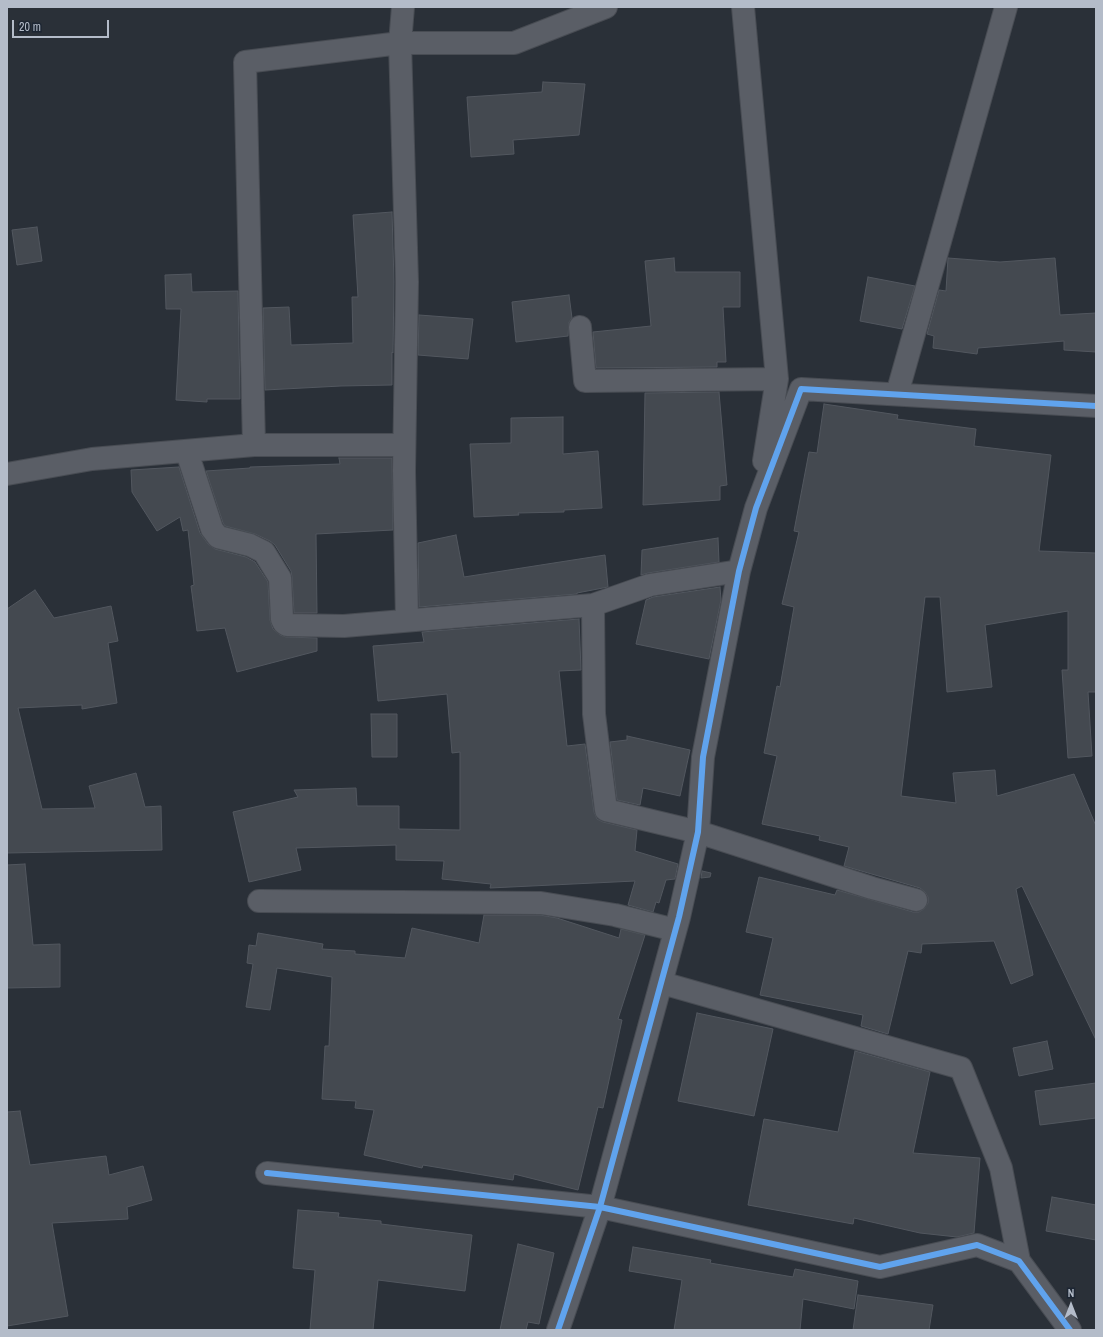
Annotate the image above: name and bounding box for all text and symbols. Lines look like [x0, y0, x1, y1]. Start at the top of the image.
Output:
scale bar [14, 12, 111, 38]
text: 20 m [19, 19, 41, 35]
north arrow [1051, 1285, 1091, 1325]
text: N [1068, 1286, 1074, 1300]

